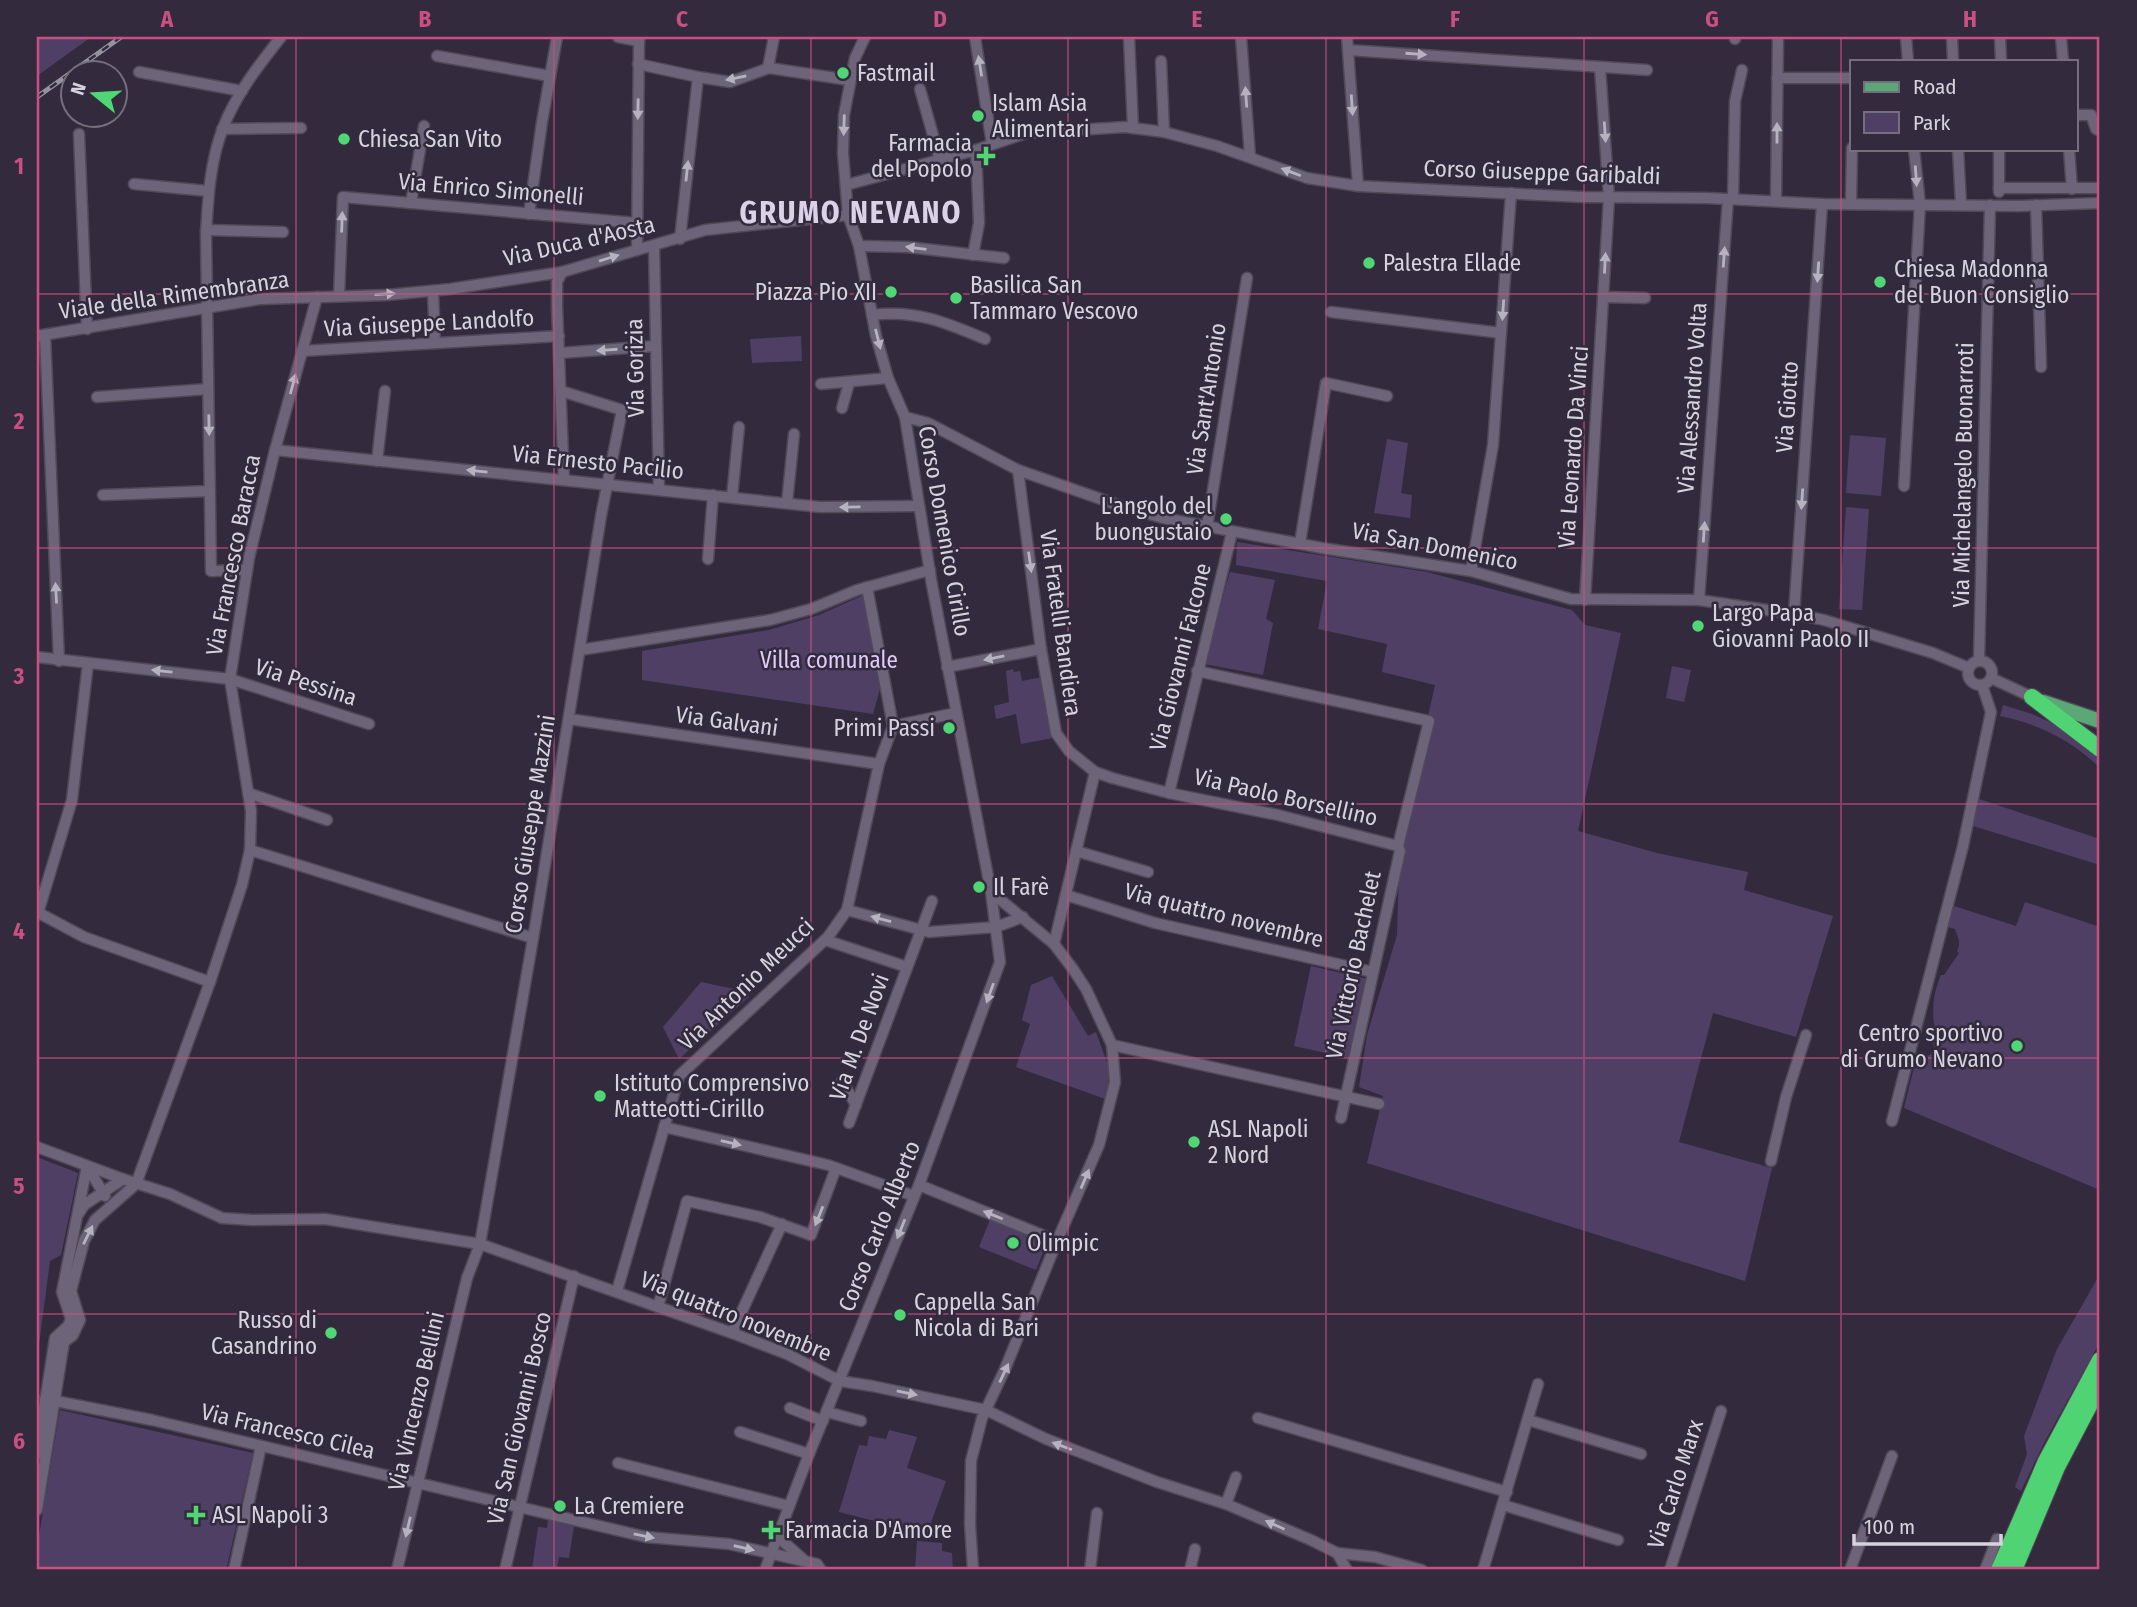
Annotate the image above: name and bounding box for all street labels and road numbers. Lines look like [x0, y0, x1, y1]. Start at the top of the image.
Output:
street label: Corso Giuseppe Garibaldi [1423, 154, 1661, 190]
street label: Via Enrico Simonelli [397, 167, 585, 211]
street label: Via Duca d'Aosta [500, 210, 658, 272]
street label: Viale della Rimembranza [57, 265, 291, 325]
street label: Via Alessandro Volta [1671, 302, 1713, 494]
street label: Via Giuseppe Landolfo [323, 304, 535, 342]
street label: Via Gorizia [620, 318, 650, 418]
street label: Via Sant'Antonio [1180, 321, 1232, 477]
street label: Via Michelangelo Buonarroti [1947, 342, 1979, 608]
street label: Via Leonardo Da Vinci [1552, 345, 1594, 549]
street label: Via Giotto [1770, 360, 1804, 454]
street label: Corso Domenico Cirillo [913, 424, 977, 638]
street label: Via Ernesto Pacilio [511, 439, 685, 485]
street label: Via Francesco Baracca [200, 452, 266, 658]
street label: Via San Domenico [1350, 516, 1520, 576]
street label: Via Fratelli Bandiera [1034, 528, 1088, 718]
street label: Via Giovanni Falcone [1143, 560, 1217, 754]
street label: Via Pessina [252, 652, 360, 712]
street label: Via Galvani [674, 700, 780, 742]
street label: Corso Giuseppe Mazzini [499, 713, 561, 935]
street label: Via Paolo Borsellino [1191, 762, 1381, 832]
street label: Via Vittorio Bachelet [1319, 868, 1387, 1062]
street label: Via quattro novembre [1122, 877, 1326, 953]
street label: Via Antonio Meucci [672, 912, 820, 1056]
street label: Via M. De Novi [823, 970, 895, 1104]
street label: Corso Carlo Alberto [832, 1137, 926, 1315]
street label: Via quattro novembre [636, 1265, 836, 1367]
street label: Via Vincenzo Bellini [382, 1309, 450, 1493]
street label: Via San Giovanni Bosco [481, 1309, 557, 1527]
street label: Via Francesco Cilea [198, 1397, 378, 1465]
street label: Via Carlo Marx [1641, 1416, 1709, 1552]

